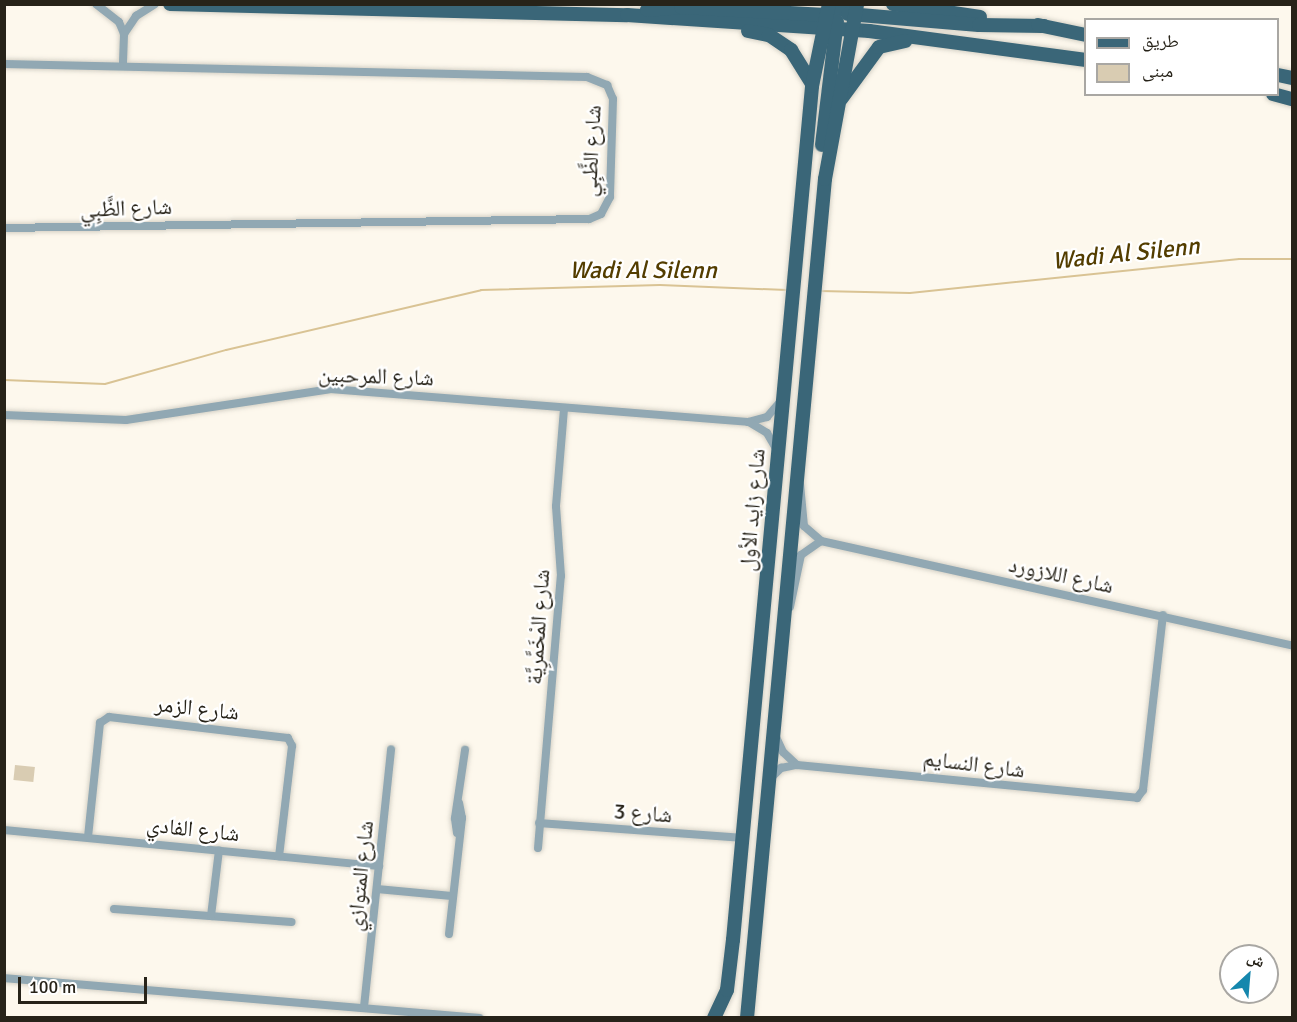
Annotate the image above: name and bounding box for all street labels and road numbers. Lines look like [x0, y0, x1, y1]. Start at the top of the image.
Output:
street label: شارع الظَّبِي [575, 104, 607, 198]
street label: شارع الظَّبِي [80, 193, 172, 223]
street label: شارع المرحبين [318, 361, 434, 391]
street label: شارع زايد الأول [733, 447, 771, 573]
street label: شارع اللازورد [1006, 551, 1116, 599]
street label: شارع المْخَمَّرِيَّة [521, 568, 555, 686]
street label: شارع الزمر [154, 690, 240, 726]
street label: شارع النسايم [922, 745, 1026, 783]
street label: شارع 3 [613, 798, 673, 828]
street label: شارع الفادي [145, 811, 241, 847]
street label: شارع المتوازي [341, 819, 379, 933]

